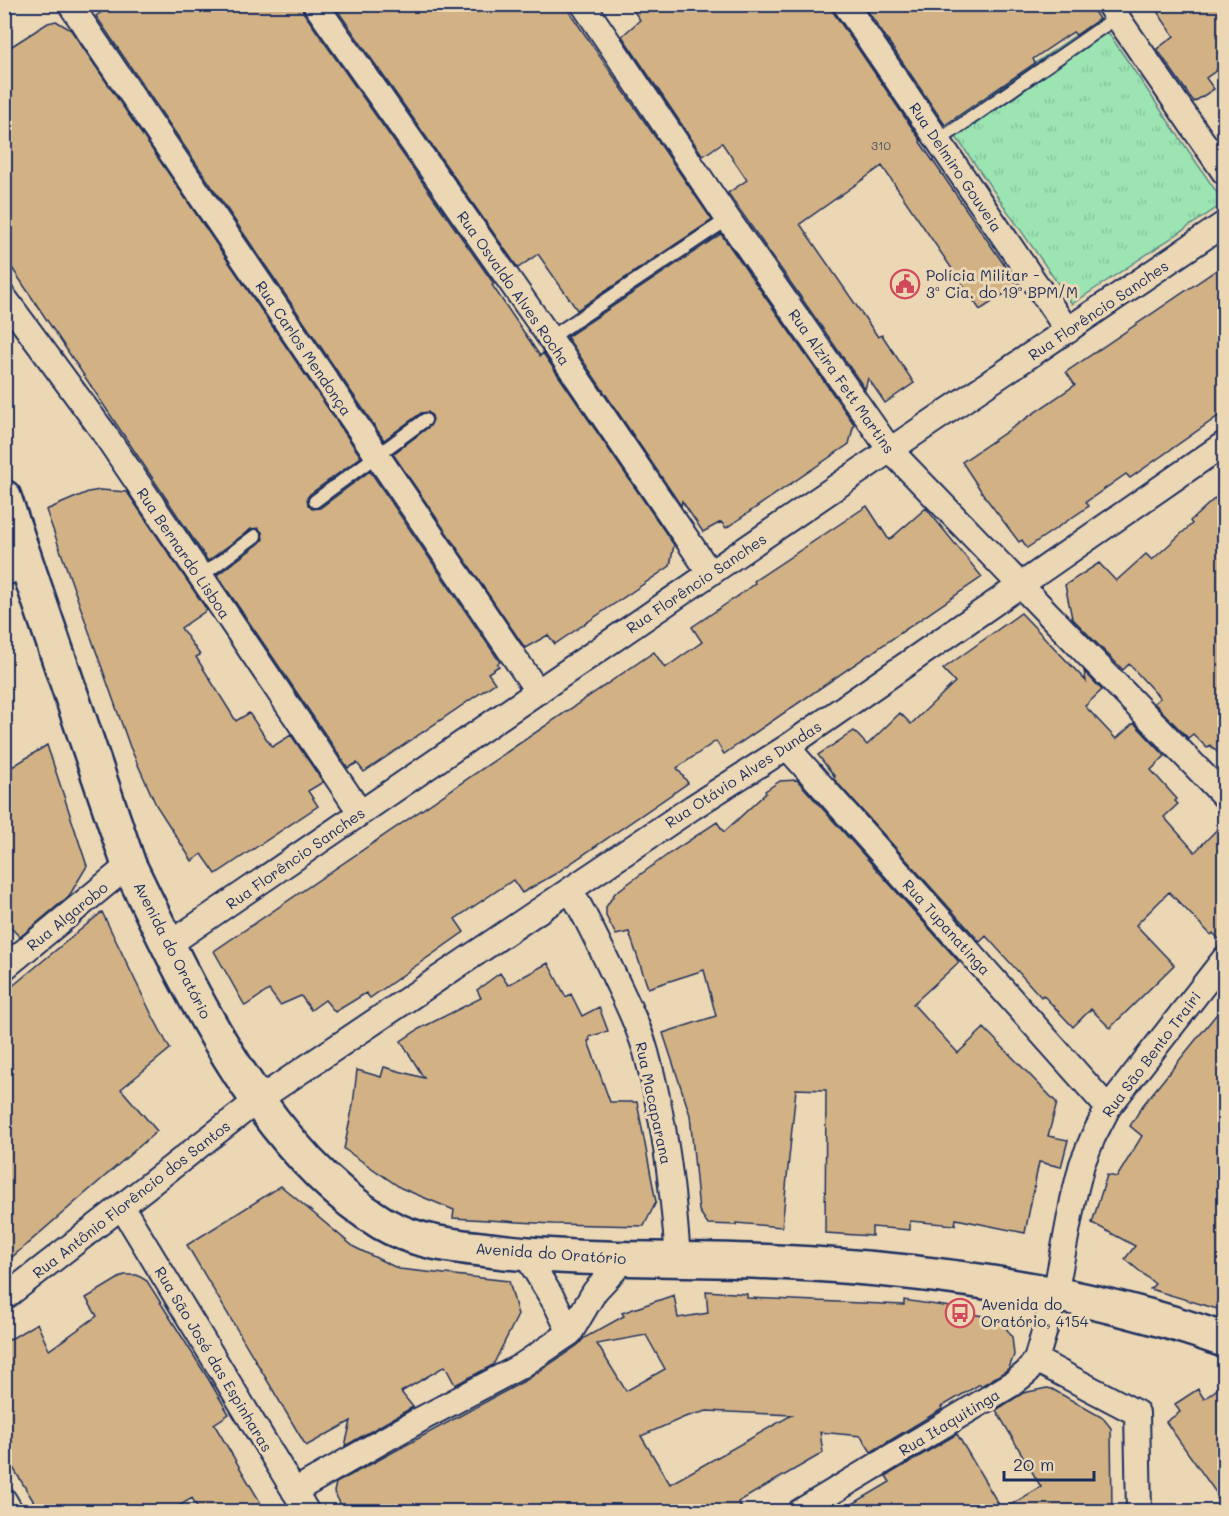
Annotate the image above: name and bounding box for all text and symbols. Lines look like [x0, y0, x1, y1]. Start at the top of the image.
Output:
street label: Rua Delmiro Gouveia [905, 98, 1007, 236]
house number: 310 [871, 137, 891, 153]
street label: Rua Osvaldo Alves Rocha [453, 207, 575, 369]
street label: Rua Florêncio Sanches [1024, 256, 1172, 364]
place label: Polícia Militar - 3ª Cia. do 19º BPM/M [926, 265, 1078, 302]
public building icon: Polícia Militar - 3ª Cia. do 19º BPM/M [889, 268, 921, 300]
street label: Rua Carlos Mendonça [251, 277, 357, 419]
street label: Rua Alzira Fett Martins [784, 305, 900, 457]
street label: Rua Bernardo Lisboa [133, 484, 235, 622]
street label: Rua Florêncio Sanches [622, 529, 770, 637]
street label: Rua Otávio Alves Dundas [661, 716, 825, 832]
street label: Rua Florêncio Sanches [222, 802, 368, 914]
street label: Rua Tupanatinga [899, 875, 995, 979]
street label: Rua Algarobo [22, 877, 112, 955]
street label: Avenida do Oratório [130, 878, 216, 1022]
street label: Rua São Bento Trairi [1097, 987, 1205, 1121]
street label: Rua Macaparana [631, 1040, 677, 1166]
street label: Rua Antônio Florêncio dos Santos [28, 1116, 234, 1282]
street label: Avenida do Oratório [475, 1238, 627, 1268]
street label: Rua São José das Espinharas [151, 1263, 277, 1455]
place label: Avenida do Oratório, 4154 [981, 1294, 1089, 1331]
bus stop icon: Avenida do Oratório, 4154 [944, 1297, 976, 1329]
street label: Rua Itaquitinga [895, 1384, 1003, 1460]
scale bar [1004, 1444, 1094, 1482]
text: 20 m [1013, 1452, 1054, 1476]

